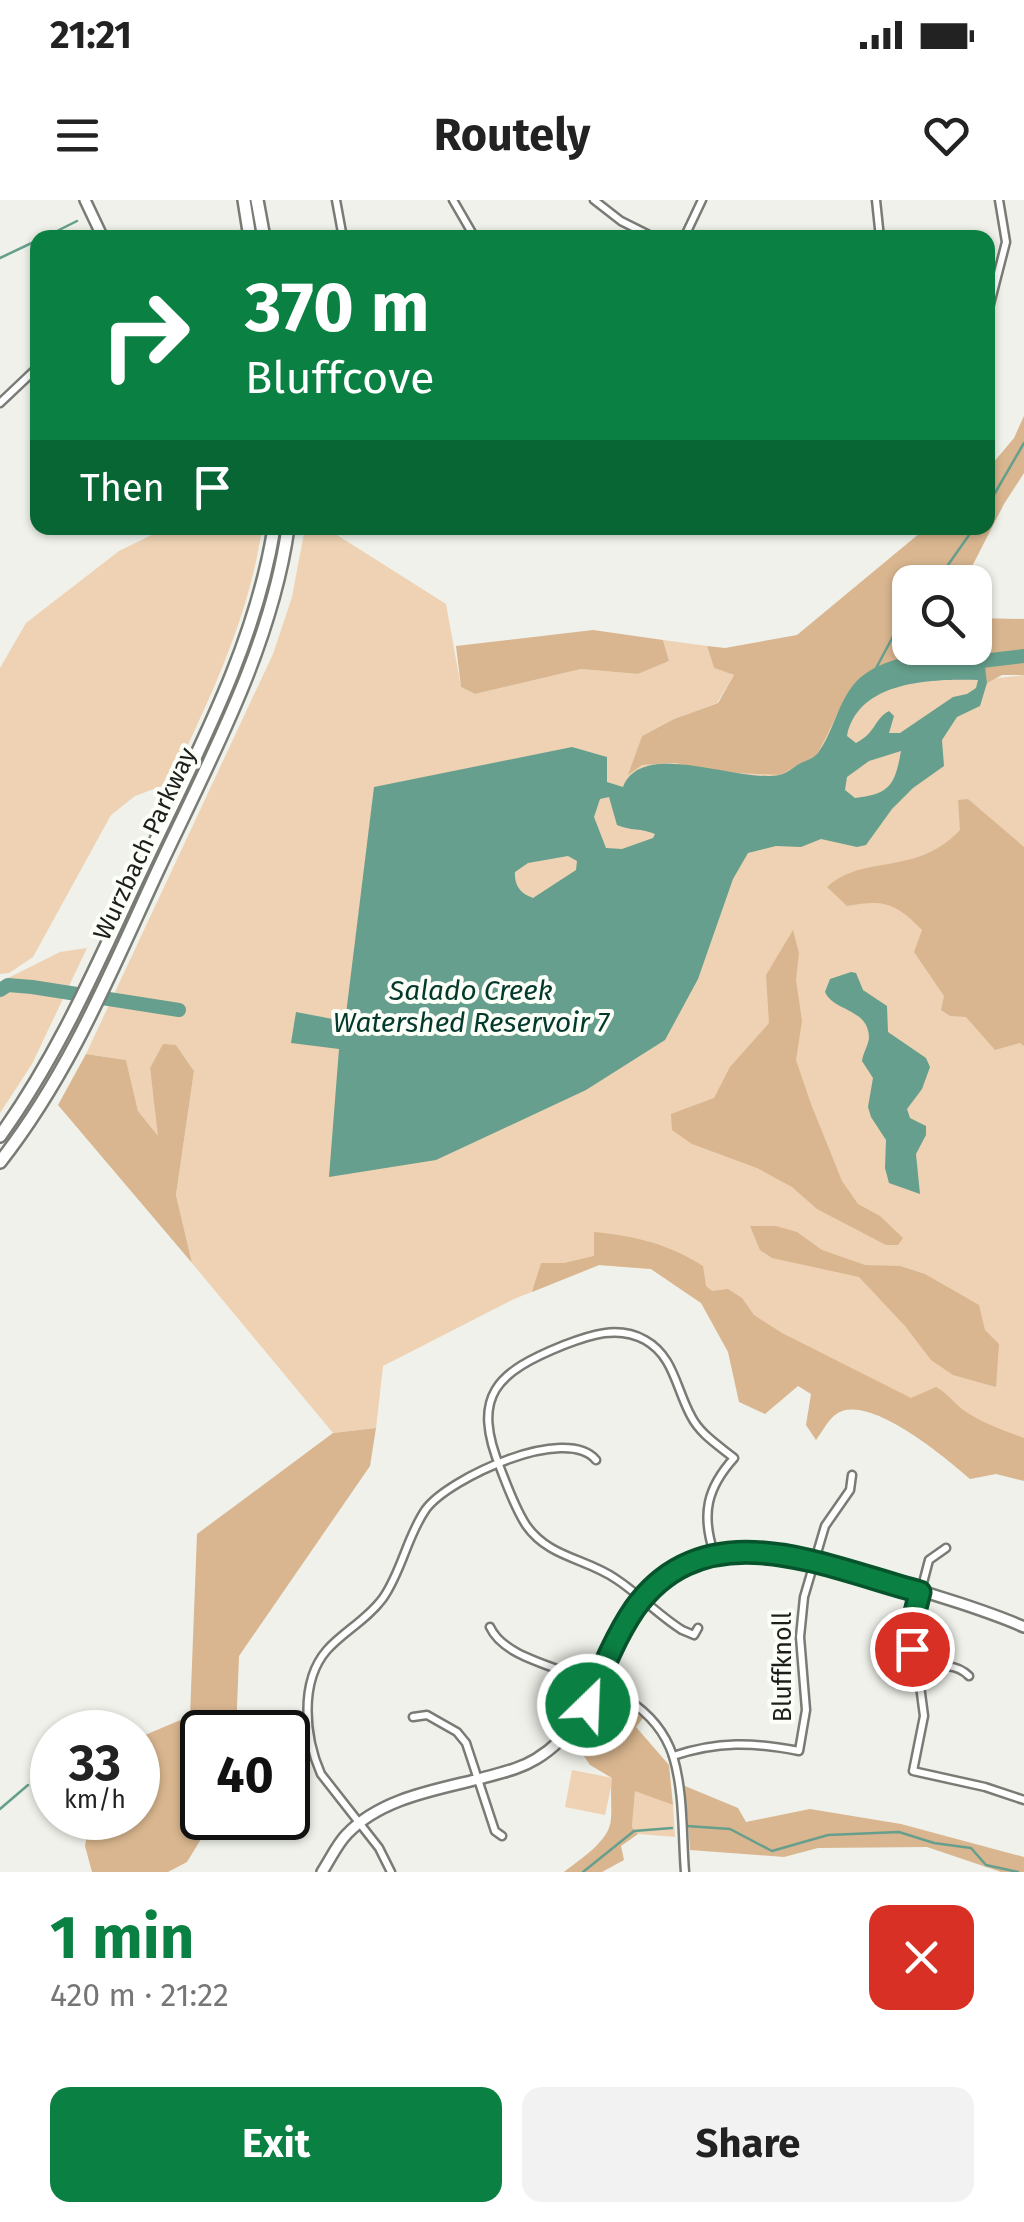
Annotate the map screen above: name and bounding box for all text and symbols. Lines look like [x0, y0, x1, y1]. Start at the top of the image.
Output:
text: 21:21 [50, 12, 132, 58]
icon: menu [50, 108, 105, 163]
text: Routely [434, 108, 590, 162]
icon: heart [919, 108, 974, 163]
text: 370 m [245, 266, 430, 350]
icon: right [80, 270, 210, 400]
text: Bluffcove [245, 351, 435, 405]
icon: arrive [185, 460, 240, 515]
text: Then [80, 465, 165, 511]
map controls [892, 565, 992, 665]
button: search [892, 565, 992, 665]
street label: Wurzbach Parkway [87, 742, 203, 945]
water label: Salado Creek Watershed Reservoir 7 [333, 974, 611, 1039]
pin [870, 1607, 955, 1692]
street label: Bluffknoll [768, 1612, 798, 1722]
icon: arrive [885, 1622, 940, 1677]
position arrow [536, 1653, 640, 1757]
speed limit sign: 40 [180, 1710, 310, 1840]
text: 33 [69, 1733, 121, 1793]
text: km/h [64, 1785, 126, 1815]
text: 1 min [50, 1902, 194, 1974]
button: close [869, 1905, 974, 2010]
text: 420 m · 21:22 [50, 1976, 229, 2014]
button: Exit [50, 2087, 502, 2202]
button: Share [522, 2087, 974, 2202]

